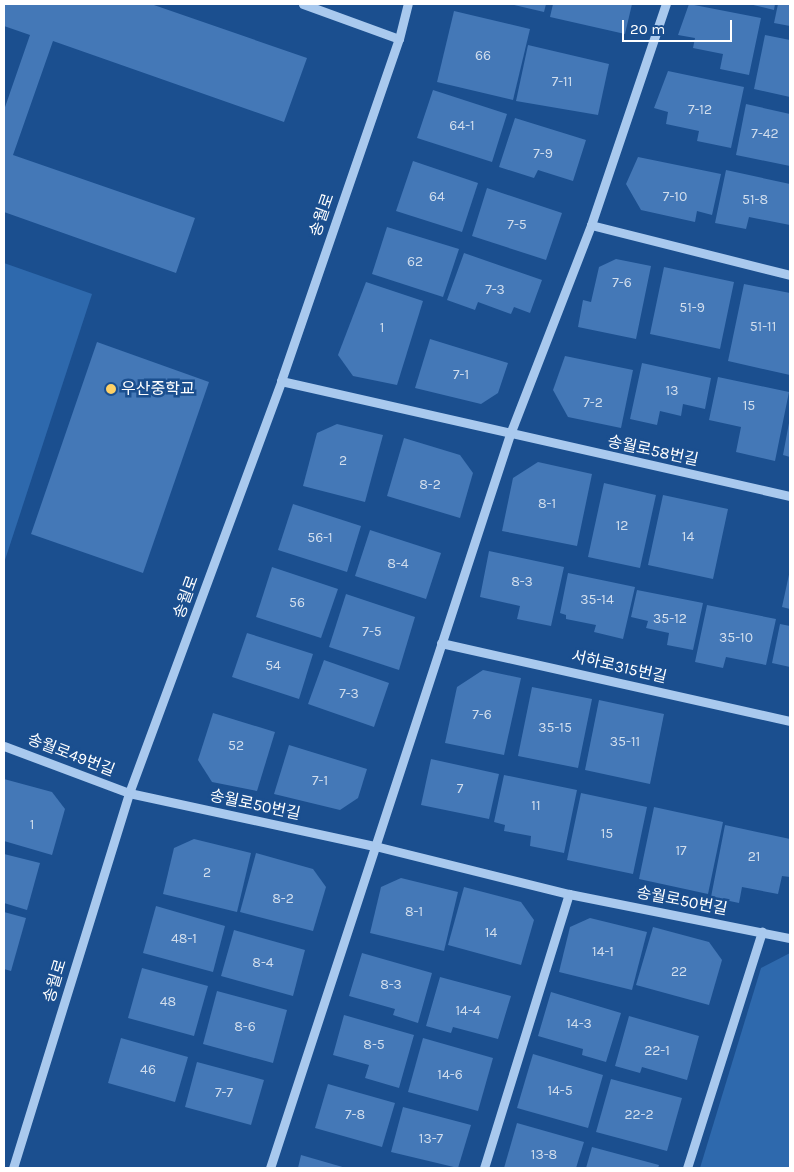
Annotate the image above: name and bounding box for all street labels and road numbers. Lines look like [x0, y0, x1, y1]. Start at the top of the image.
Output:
street label: 송월로 [306, 191, 338, 239]
street label: 송월로58번길 [606, 432, 700, 470]
street label: 송월로 [169, 573, 203, 621]
street label: 서하로315번길 [569, 647, 669, 687]
street label: 송월로49번길 [25, 730, 117, 780]
street label: 송월로50번길 [208, 786, 302, 824]
street label: 송월로50번길 [635, 883, 729, 919]
street label: 송월로 [39, 957, 71, 1005]

